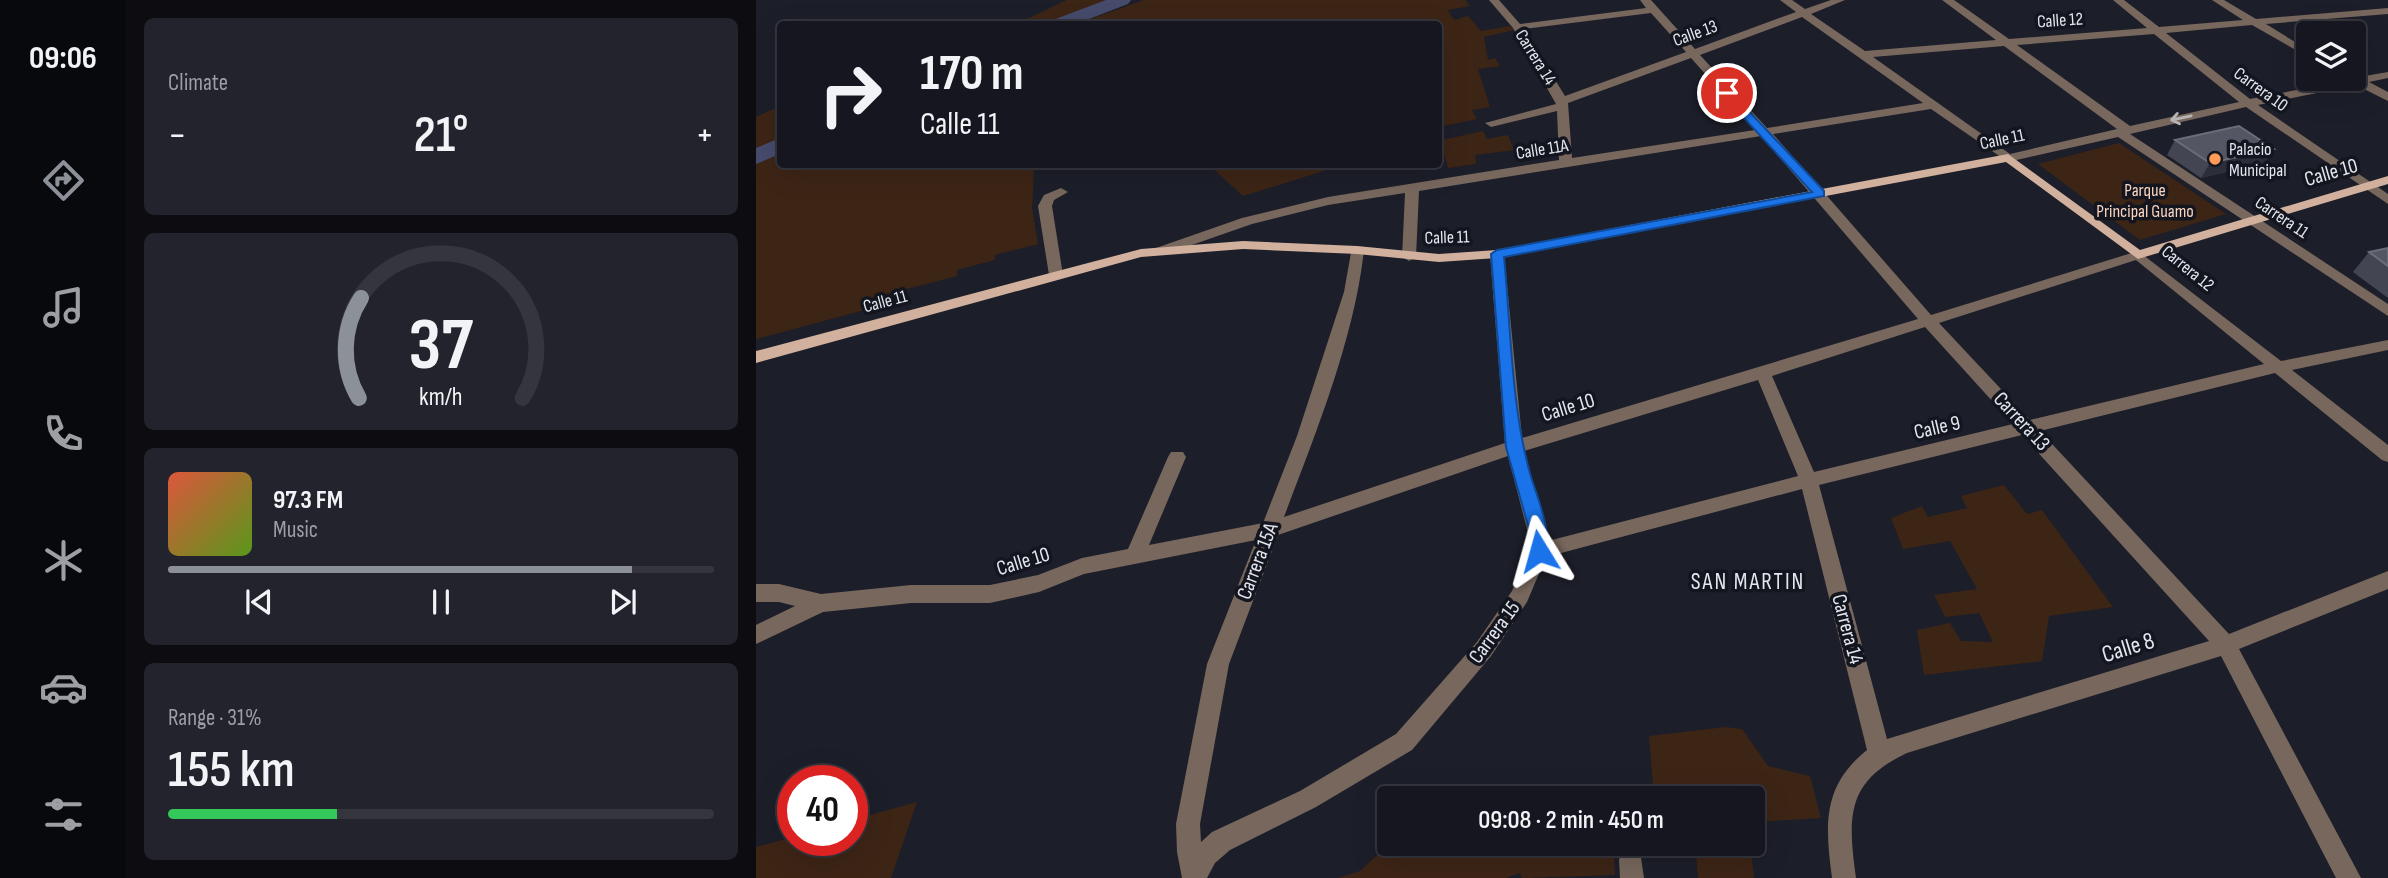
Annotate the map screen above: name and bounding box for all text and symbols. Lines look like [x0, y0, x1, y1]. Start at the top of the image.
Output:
street label: Calle 12 [2036, 8, 2084, 33]
street label: Calle 13 [1670, 16, 1720, 51]
map controls [2296, 21, 2366, 91]
button: layers [2296, 21, 2366, 91]
street label: Carrera 14 [1510, 26, 1561, 89]
text: 09:06 [29, 39, 97, 78]
text: 170 m [920, 45, 1024, 104]
icon: right [805, 49, 896, 140]
pin [1697, 63, 1757, 123]
street label: Carrera 10 [2230, 63, 2292, 116]
text: Climate [168, 69, 228, 97]
icon: arrive [1708, 74, 1746, 112]
text: 21° [414, 104, 468, 167]
text: Calle 11 [920, 105, 1000, 144]
one-way arrow [2170, 112, 2193, 125]
text: − [168, 113, 187, 158]
text: + [695, 113, 714, 158]
street label: Calle 11 [1978, 124, 2027, 154]
street label: Calle 11A [1514, 135, 1570, 164]
place label: Palacio Municipal [2229, 139, 2287, 181]
marker: Palacio Municipal [2207, 151, 2223, 167]
street label: Calle 10 [2302, 153, 2361, 192]
icon: directions [39, 156, 88, 205]
park label: Parque Principal Guamo [2096, 180, 2194, 222]
street label: Carrera 11 [2251, 192, 2313, 243]
street label: Calle 11 [1424, 226, 1470, 249]
street label: Carrera 12 [2157, 241, 2218, 296]
icon: music [39, 283, 88, 332]
street label: Calle 11 [861, 285, 910, 317]
text: 37 [409, 302, 473, 390]
text: km/h [419, 381, 463, 412]
street label: Carrera 13 [1988, 387, 2055, 456]
street label: Calle 10 [1539, 388, 1598, 427]
icon: phone [39, 409, 88, 458]
street label: Calle 9 [1911, 410, 1963, 445]
text: 97.3 FM [273, 485, 343, 516]
position arrow [1502, 514, 1576, 588]
text: Music [273, 516, 318, 544]
street label: Carrera 15A [1231, 518, 1284, 603]
icon: climate [39, 536, 88, 585]
street label: Calle 10 [994, 542, 1053, 581]
district label: SAN MARTIN [1691, 568, 1805, 596]
icon: previous [240, 583, 278, 621]
icon: pause [422, 583, 460, 621]
icon: next [604, 583, 642, 621]
street label: Carrera 14 [1826, 591, 1869, 667]
street label: Carrera 15 [1463, 596, 1525, 668]
street label: Calle 8 [2098, 626, 2158, 669]
icon: car [39, 663, 88, 712]
text: Range · 31% [168, 704, 262, 732]
text: 155 km [168, 739, 295, 802]
speed limit sign: 40 [777, 765, 868, 856]
icon: filters [39, 790, 88, 839]
text: 09:08 · 2 min · 450 m [1478, 805, 1664, 836]

